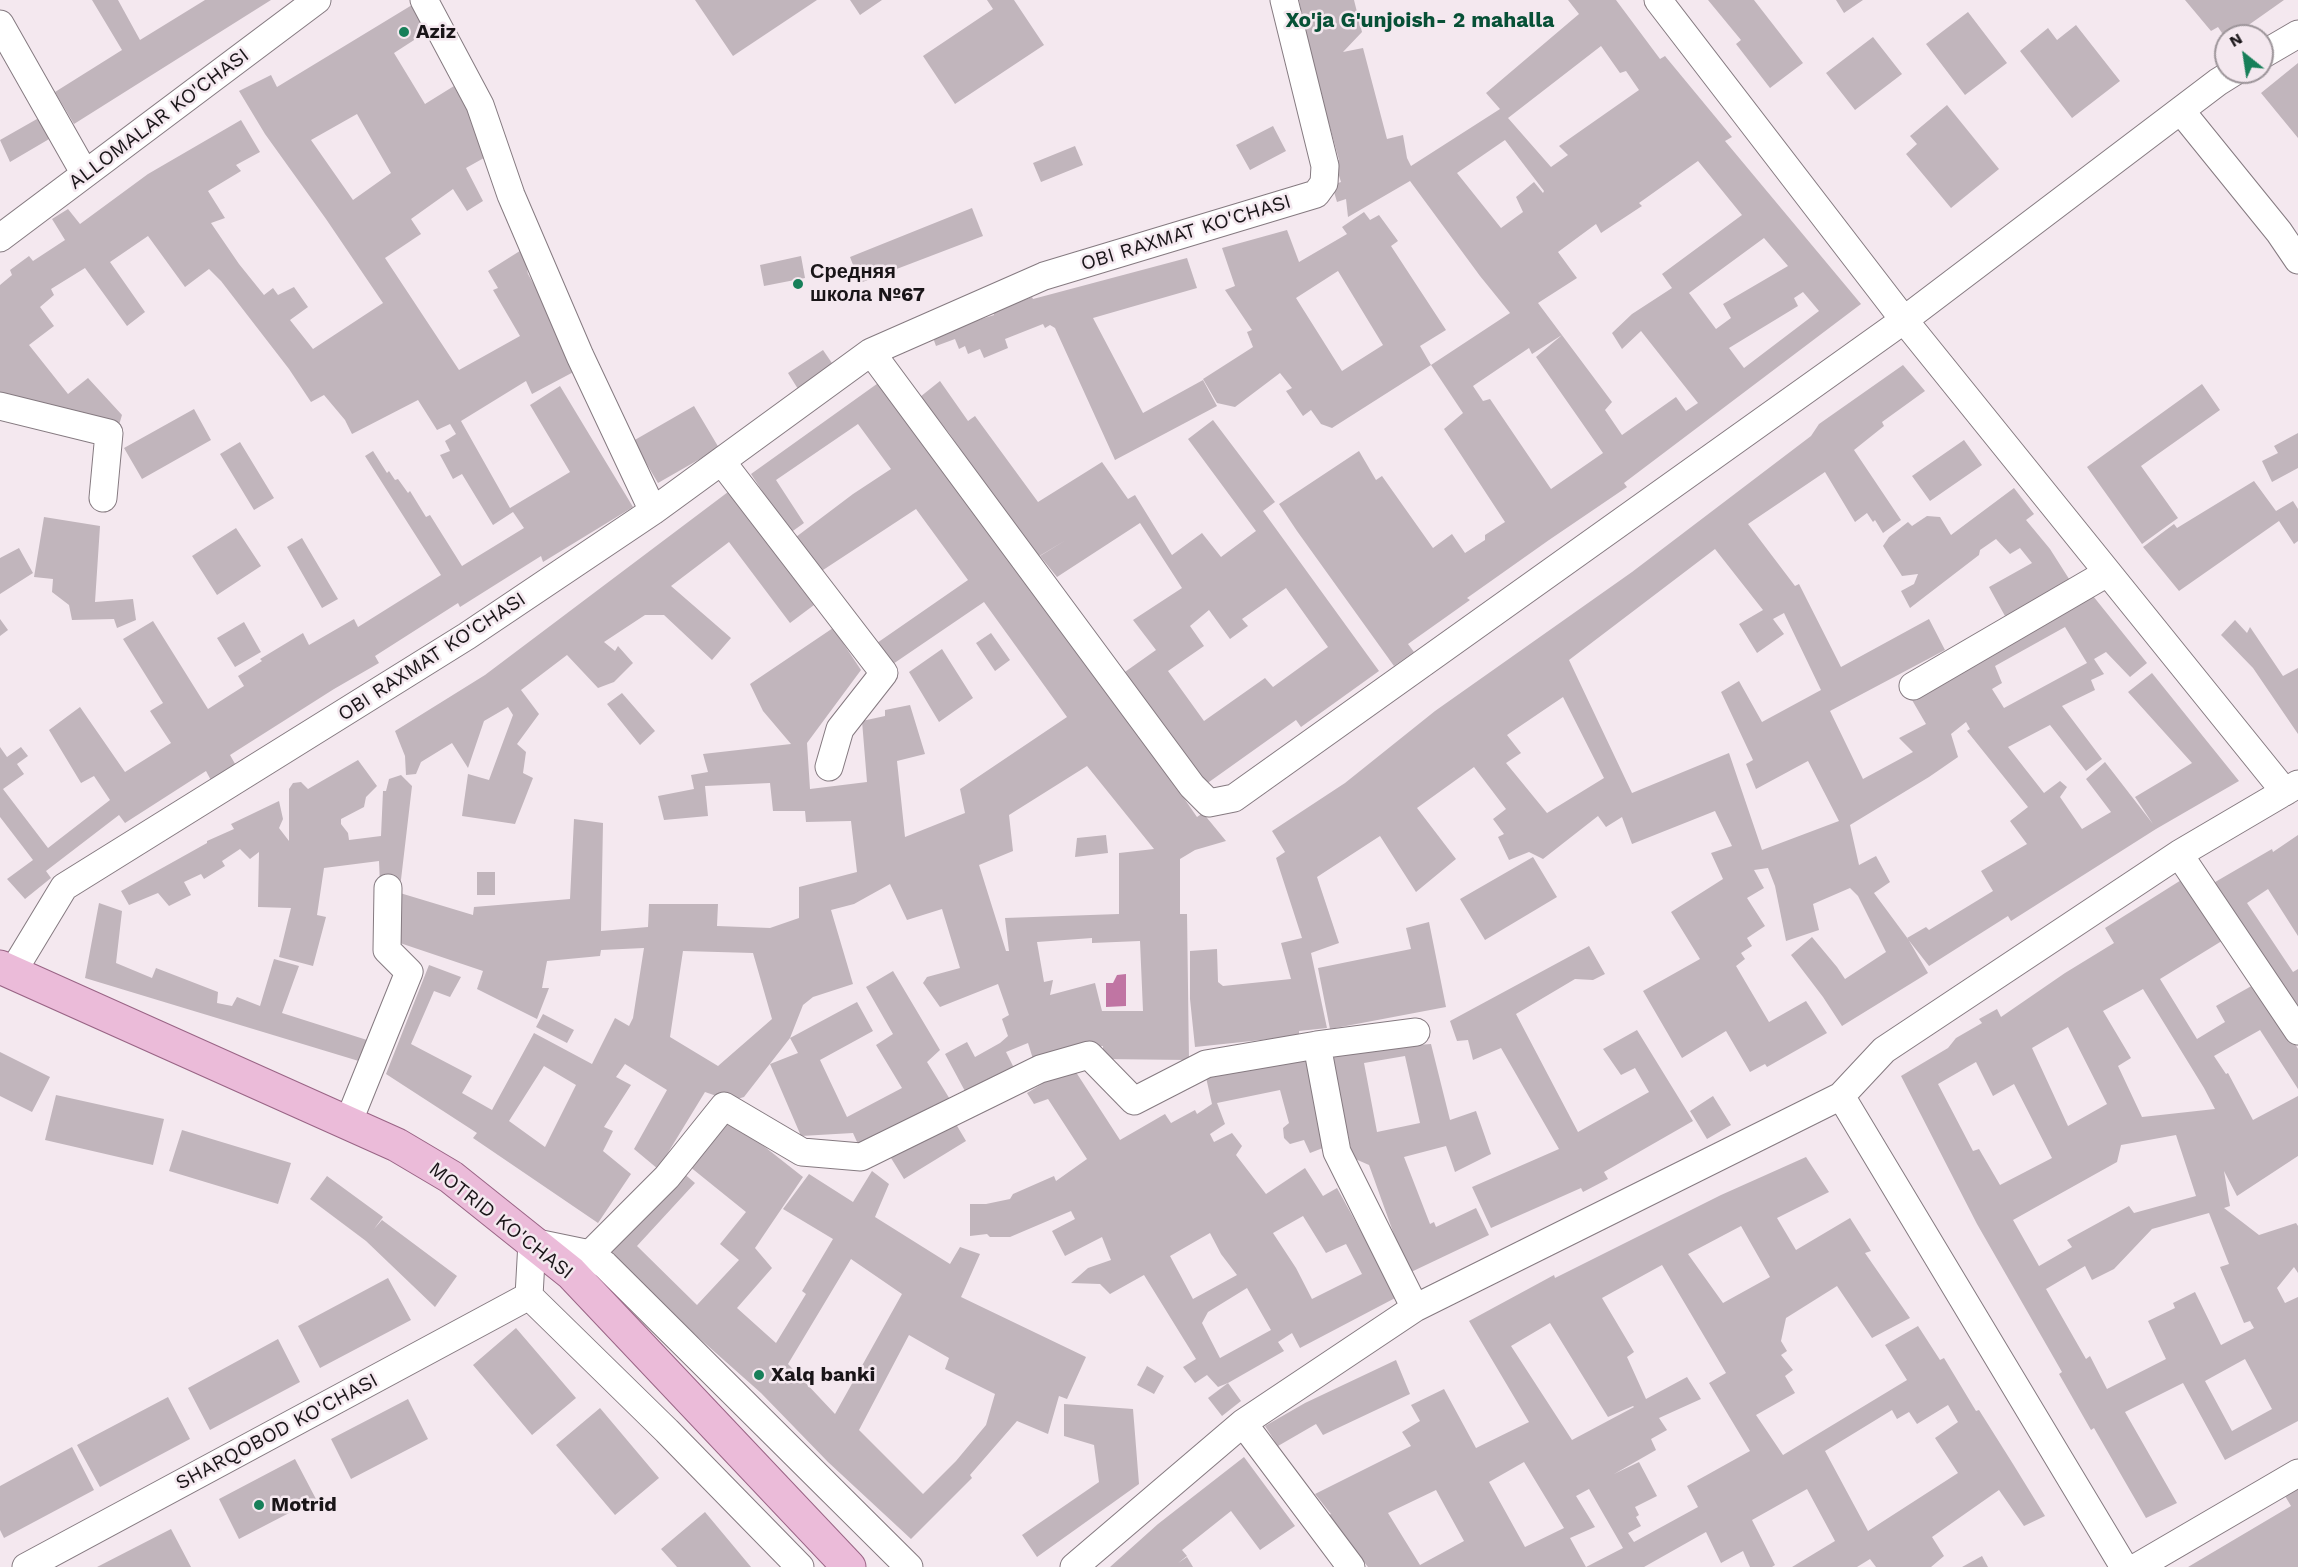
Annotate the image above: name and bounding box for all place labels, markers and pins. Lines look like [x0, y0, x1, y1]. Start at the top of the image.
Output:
place label: Aziz [416, 20, 456, 44]
marker: Aziz [397, 25, 411, 39]
place label: Средняя школа №67 [810, 260, 925, 307]
marker: Средняя школа №67 [791, 277, 805, 291]
place label: Xalq banki [771, 1363, 875, 1387]
marker: Xalq banki [752, 1368, 766, 1382]
place label: Motrid [271, 1493, 337, 1517]
marker: Motrid [252, 1498, 266, 1512]

